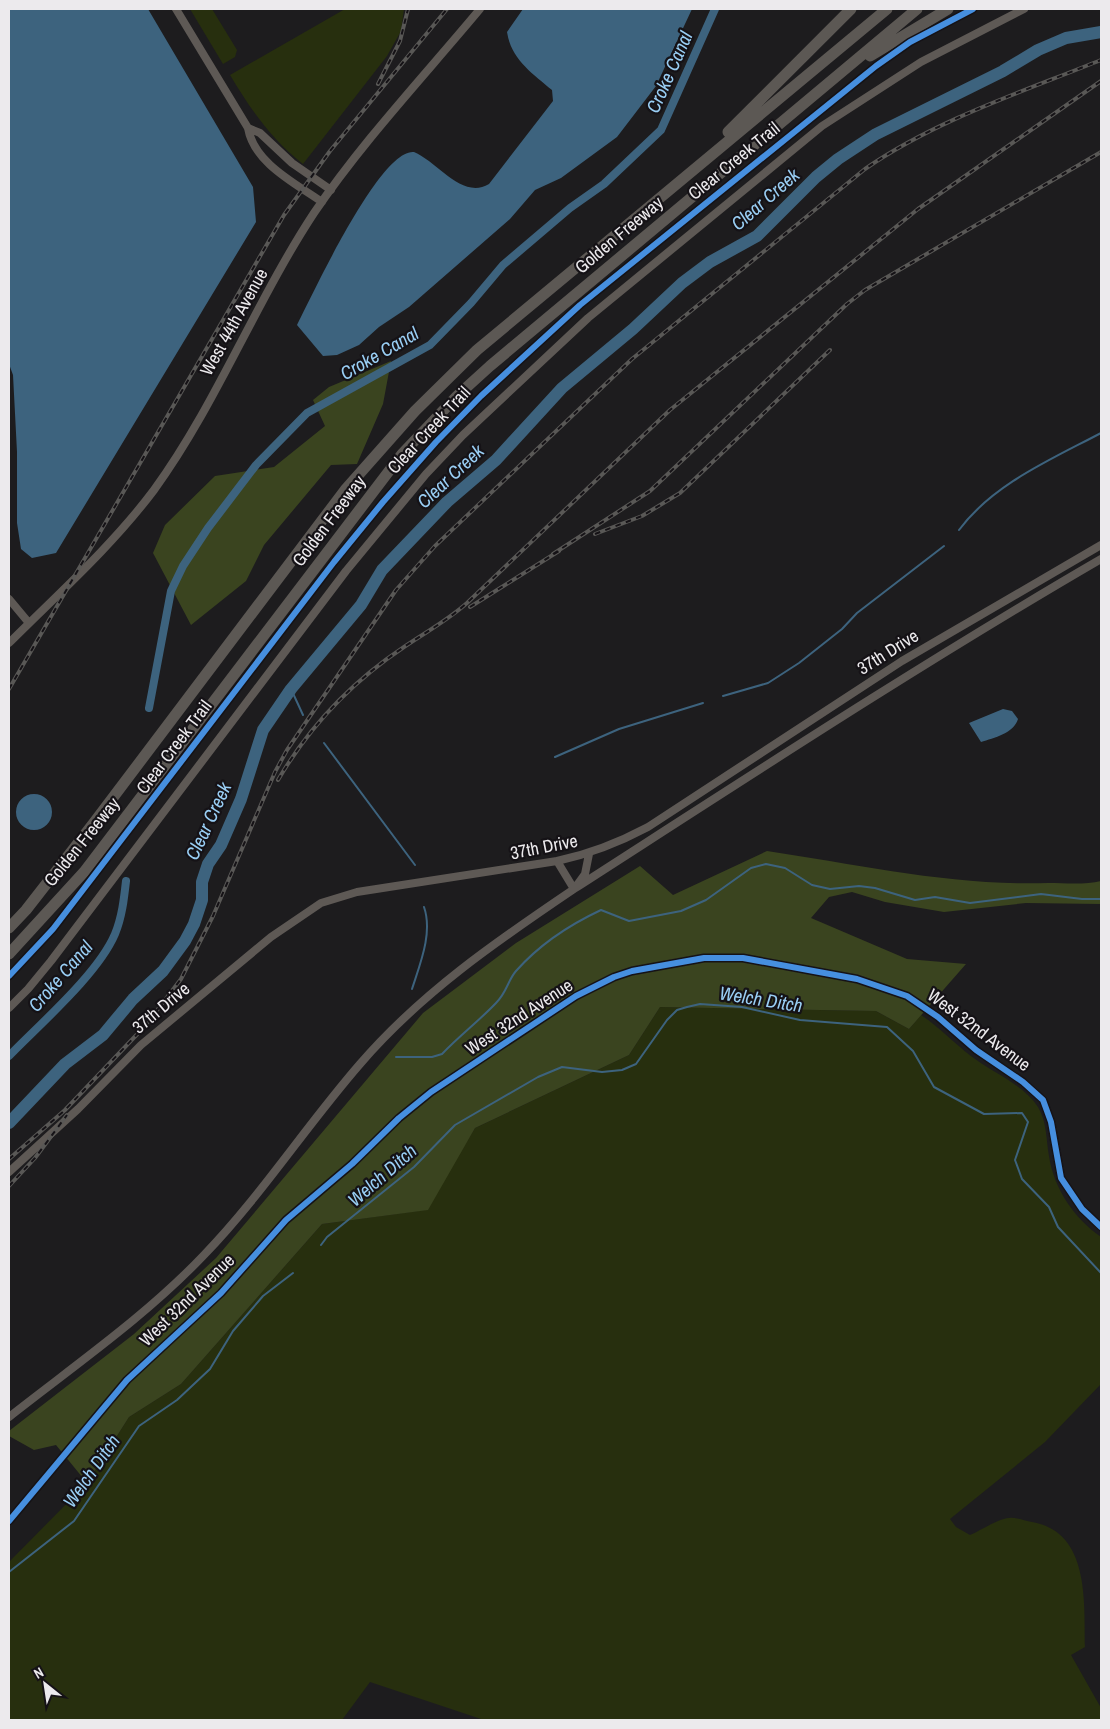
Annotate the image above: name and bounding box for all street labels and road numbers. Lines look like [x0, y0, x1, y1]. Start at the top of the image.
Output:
street label: Clear Creek Trail [684, 117, 784, 205]
street label: Golden Freeway [569, 190, 669, 279]
street label: West 44th Avenue [194, 264, 273, 380]
street label: Clear Creek Trail [383, 382, 475, 478]
street label: Golden Freeway [286, 469, 372, 571]
street label: 37th Drive [852, 623, 923, 680]
street label: Clear Creek Trail [130, 695, 217, 799]
street label: Golden Freeway [38, 791, 126, 892]
street label: 37th Drive [508, 828, 580, 865]
street label: West 32nd Avenue [460, 972, 577, 1061]
street label: 37th Drive [127, 976, 195, 1039]
street label: West 32nd Avenue [922, 982, 1036, 1077]
street label: West 32nd Avenue [134, 1248, 240, 1352]

